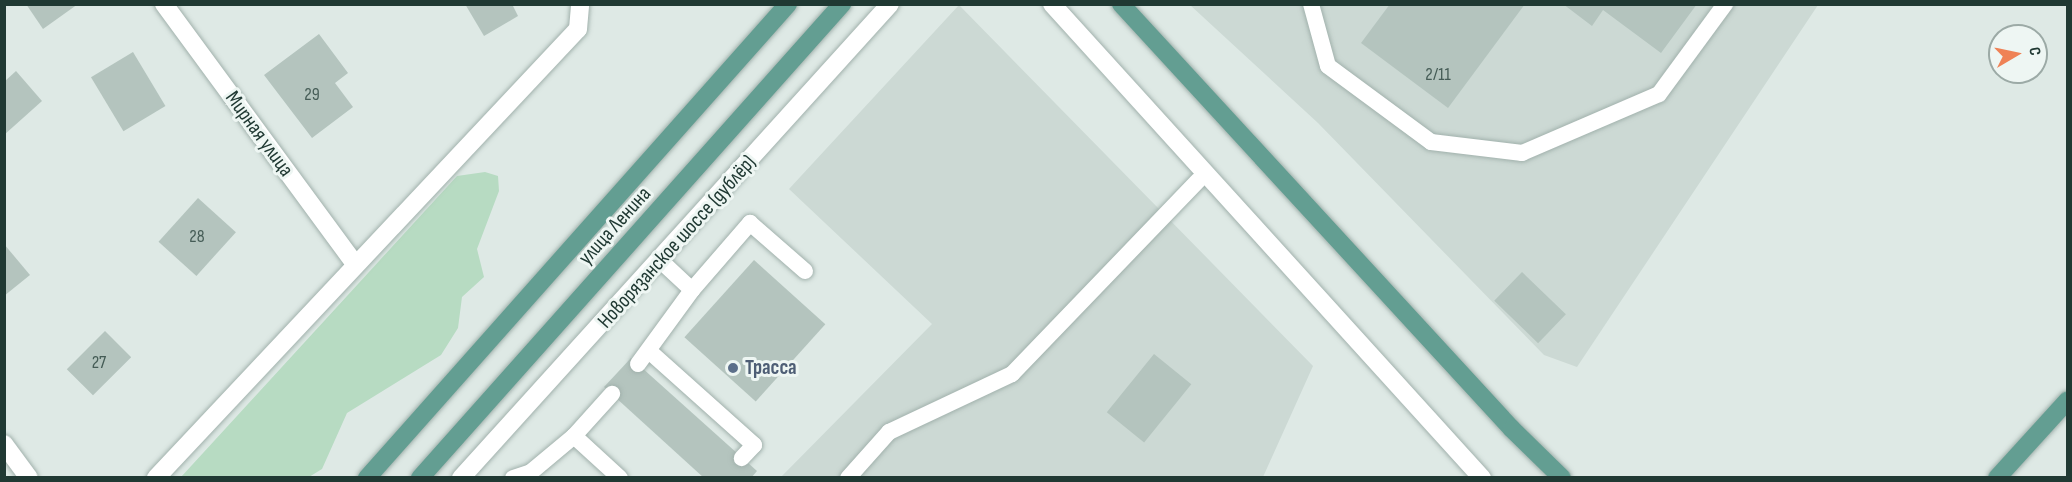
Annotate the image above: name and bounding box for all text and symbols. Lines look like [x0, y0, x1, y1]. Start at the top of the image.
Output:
north arrow [1988, 24, 2048, 84]
text: С [2024, 46, 2044, 57]
house number: 2/11 [1425, 64, 1451, 86]
house number: 29 [304, 84, 320, 106]
street label: Мирная улица [220, 86, 298, 182]
street label: Новорязанское шоссе (дублёр) [593, 150, 761, 334]
street label: улица Ленина [573, 182, 657, 270]
house number: 28 [189, 226, 205, 248]
house number: 27 [92, 352, 106, 374]
place label: Трасса [745, 355, 797, 381]
marker: Трасса [726, 361, 740, 375]

